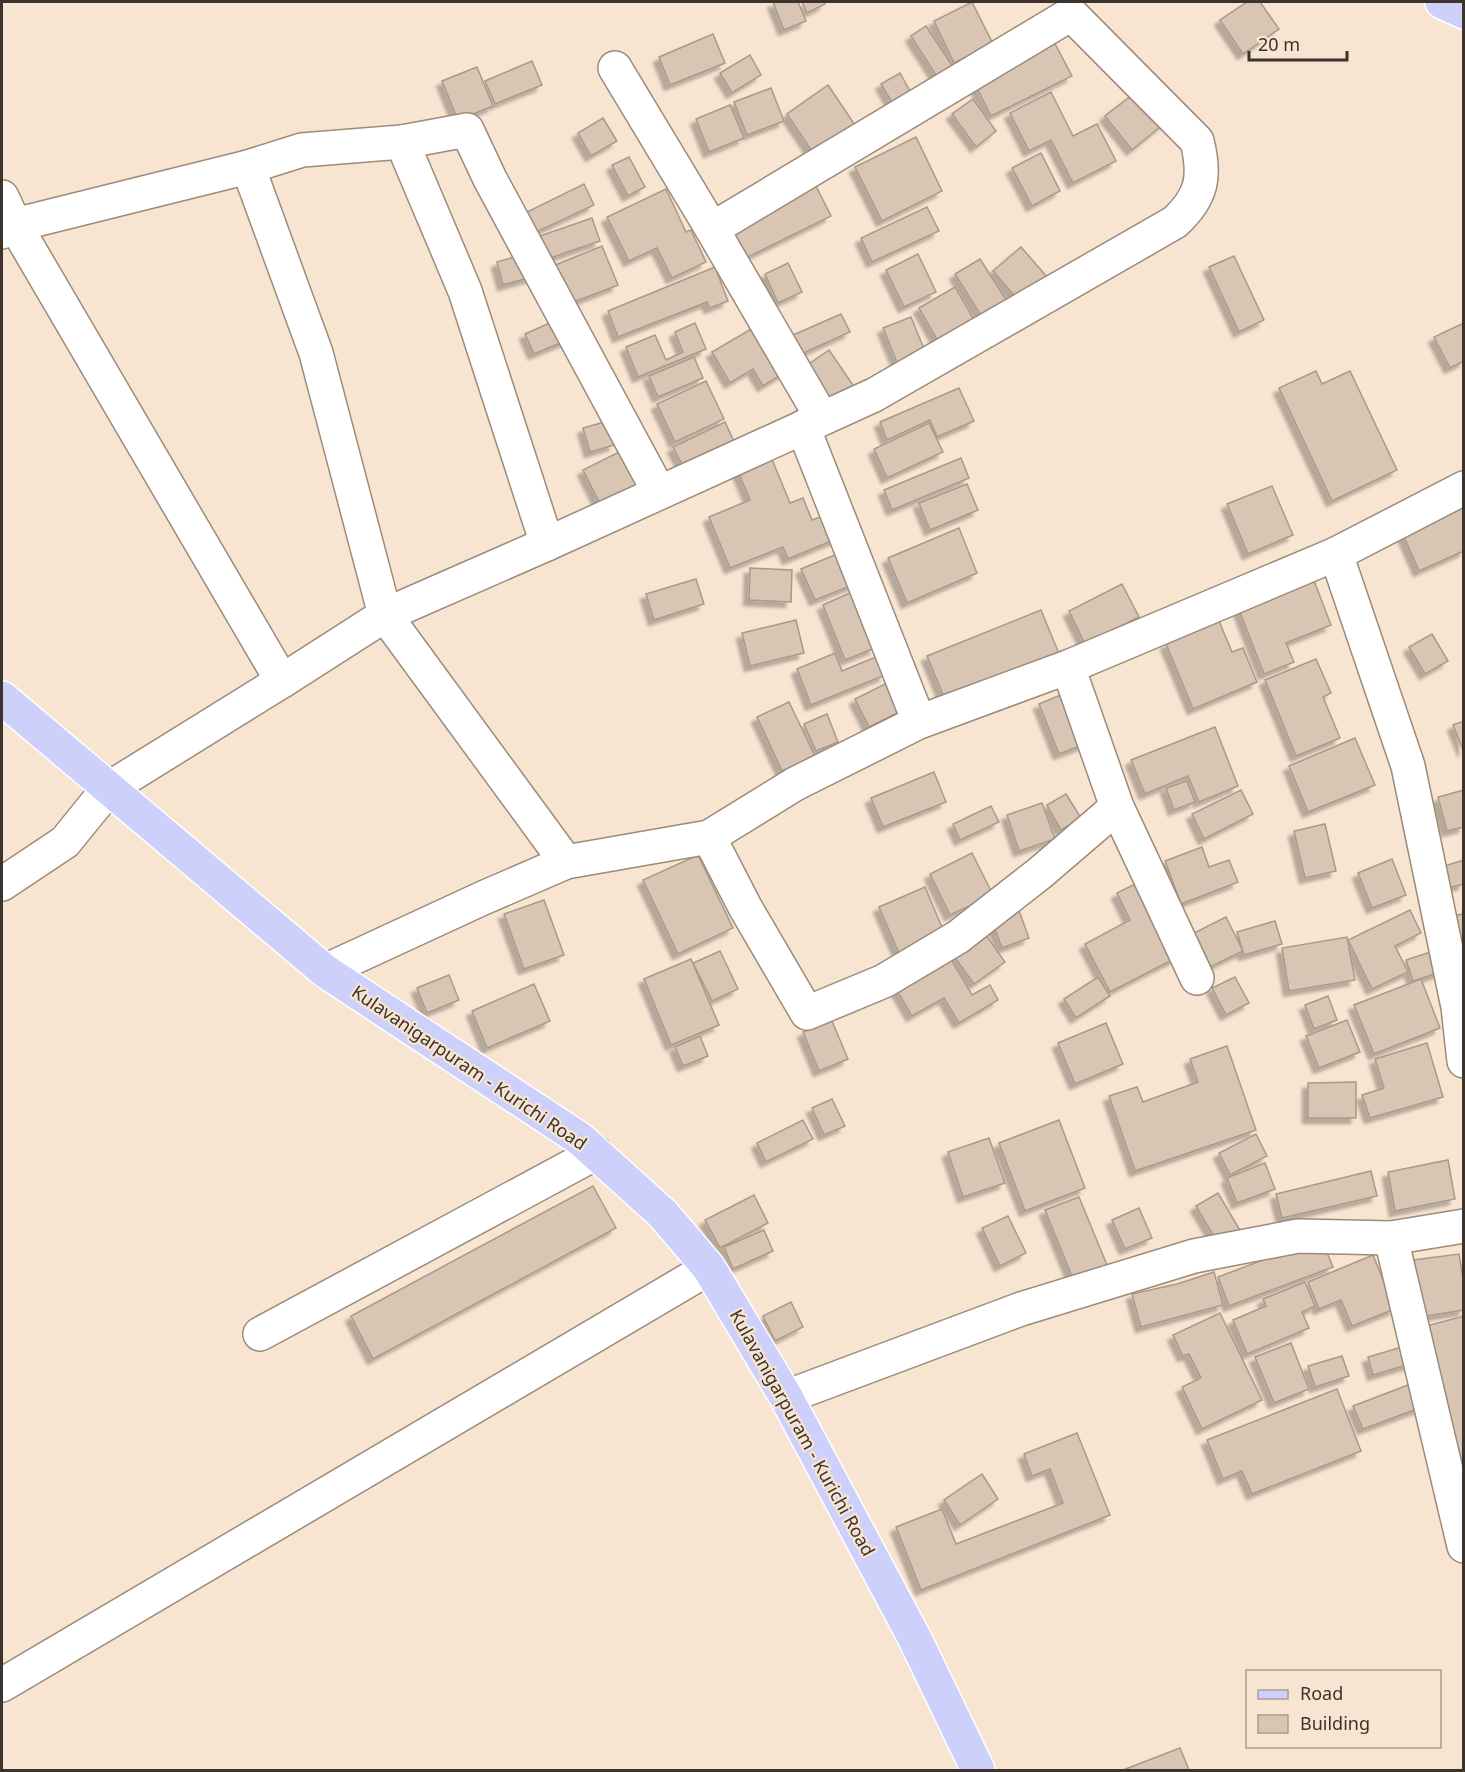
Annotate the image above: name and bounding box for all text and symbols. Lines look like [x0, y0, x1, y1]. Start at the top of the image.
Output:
scale bar [1249, 24, 1346, 62]
text: 20 m [1258, 32, 1300, 56]
street label: Kulavanigarpuram - Kurichi Road [347, 979, 592, 1155]
street label: Kulavanigarpuram - Kurichi Road [725, 1305, 881, 1560]
legend [1246, 1670, 1441, 1748]
text: Road [1300, 1681, 1343, 1705]
text: Building [1300, 1711, 1370, 1735]

